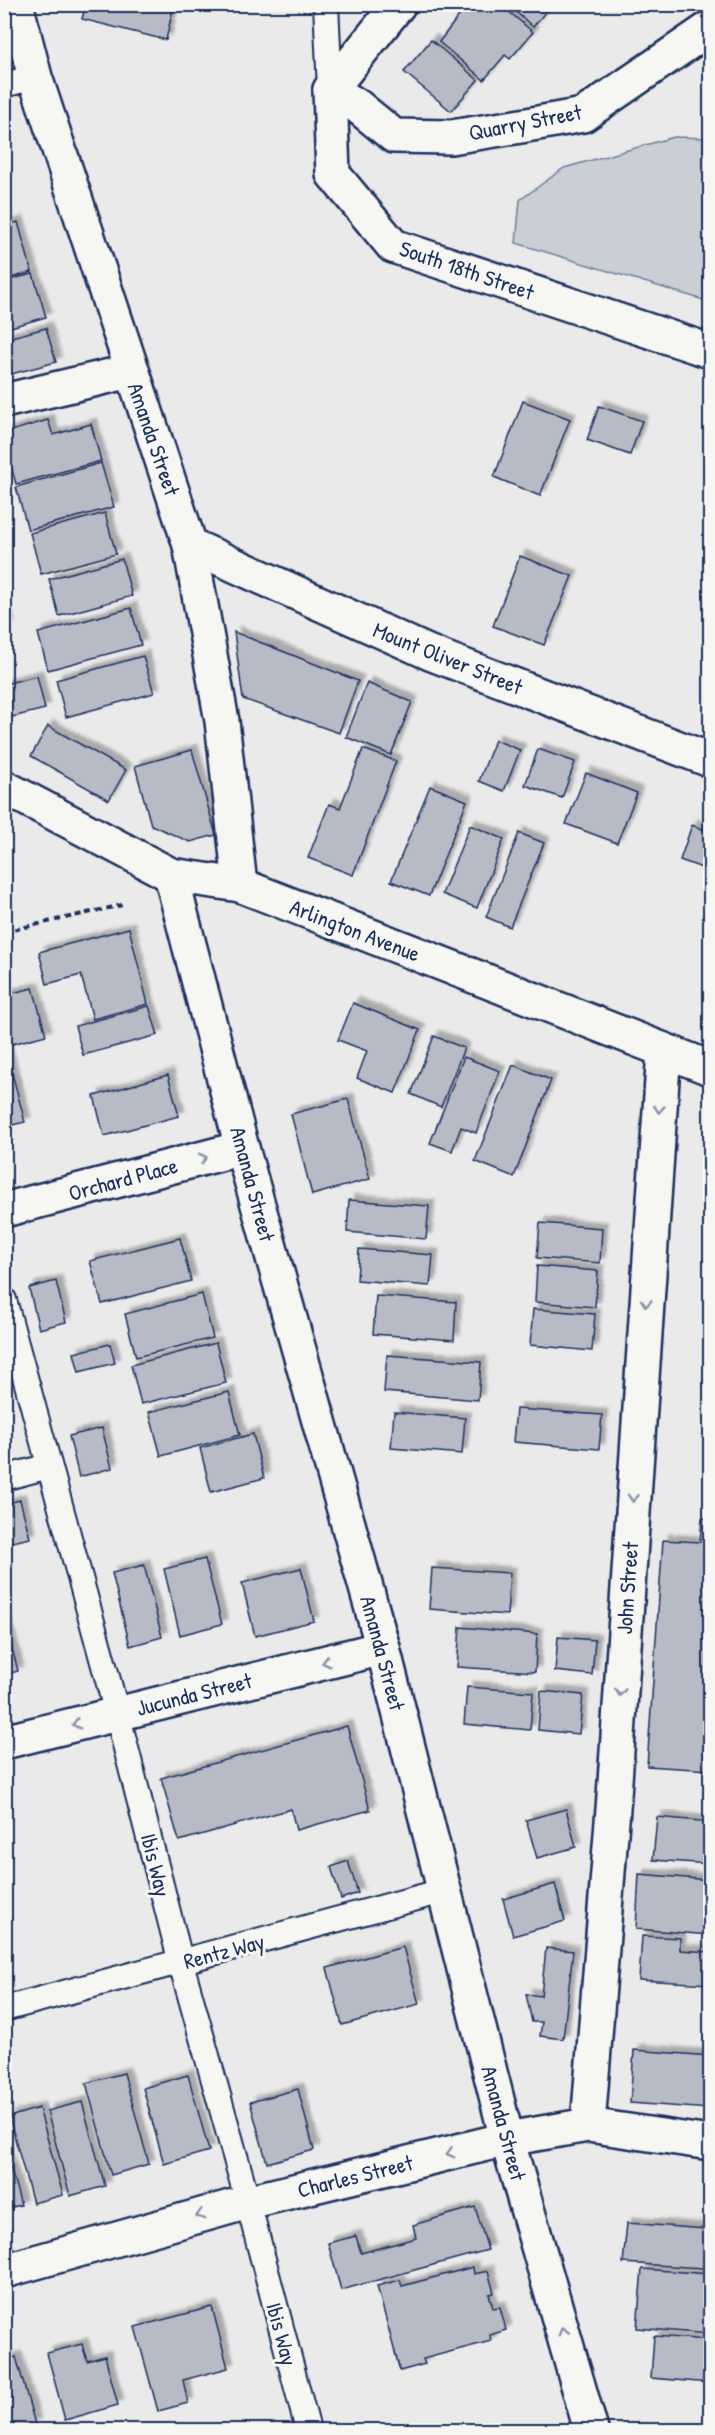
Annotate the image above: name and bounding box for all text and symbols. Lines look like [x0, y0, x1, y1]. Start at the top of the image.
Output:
street label: Quarry Street [466, 96, 584, 148]
street label: South 18th Street [396, 233, 539, 307]
street label: Amanda Street [121, 378, 187, 500]
street label: Mount Oliver Street [369, 614, 528, 702]
street label: Arlington Avenue [286, 891, 425, 969]
one-way arrow [653, 1104, 666, 1113]
street label: Amanda Street [223, 1123, 283, 1245]
street label: Orchard Place [65, 1150, 181, 1208]
one-way arrow [198, 1153, 208, 1166]
one-way arrow [640, 1299, 653, 1308]
one-way arrow [627, 1493, 640, 1502]
street label: John Street [609, 1540, 645, 1635]
street label: Amanda Street [353, 1592, 413, 1714]
one-way arrow [321, 1655, 331, 1668]
street label: Jucunda Street [133, 1665, 255, 1723]
one-way arrow [614, 1688, 627, 1697]
one-way arrow [71, 1716, 81, 1729]
street label: Ibis Way [134, 1830, 178, 1900]
street label: Rentz Way [180, 1926, 268, 1976]
street label: Amanda Street [474, 2062, 534, 2184]
one-way arrow [445, 2145, 455, 2158]
street label: Charles Street [294, 2147, 416, 2205]
one-way arrow [195, 2208, 205, 2221]
street label: Ibis Way [259, 2299, 305, 2369]
one-way arrow [557, 2326, 570, 2336]

